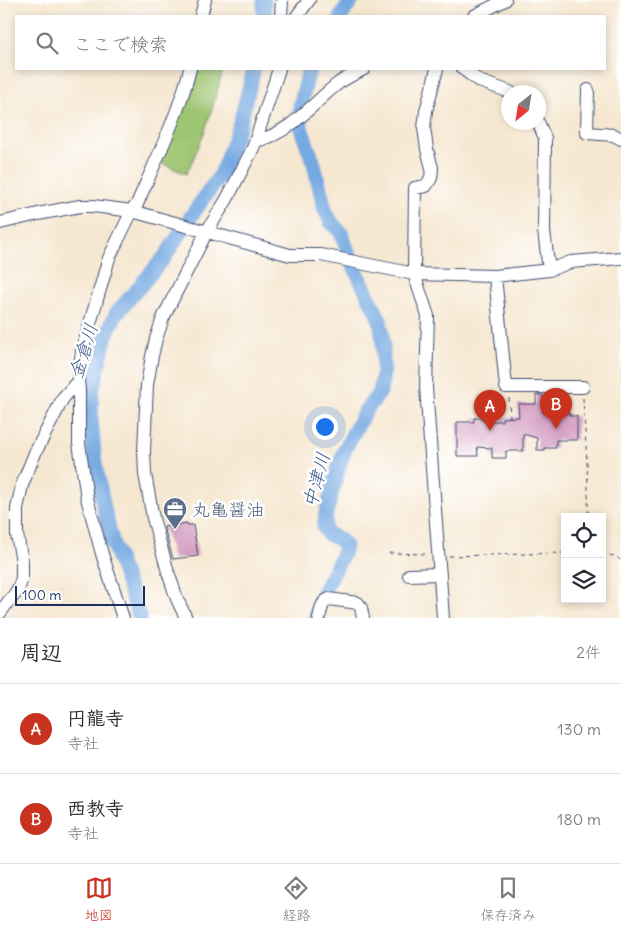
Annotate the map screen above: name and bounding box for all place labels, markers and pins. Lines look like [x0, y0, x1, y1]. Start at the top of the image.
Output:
pin: B [540, 388, 572, 429]
pin: A [474, 390, 506, 431]
office icon: 丸亀醤油 [162, 496, 188, 530]
place label: 丸亀醤油 [192, 498, 264, 521]

